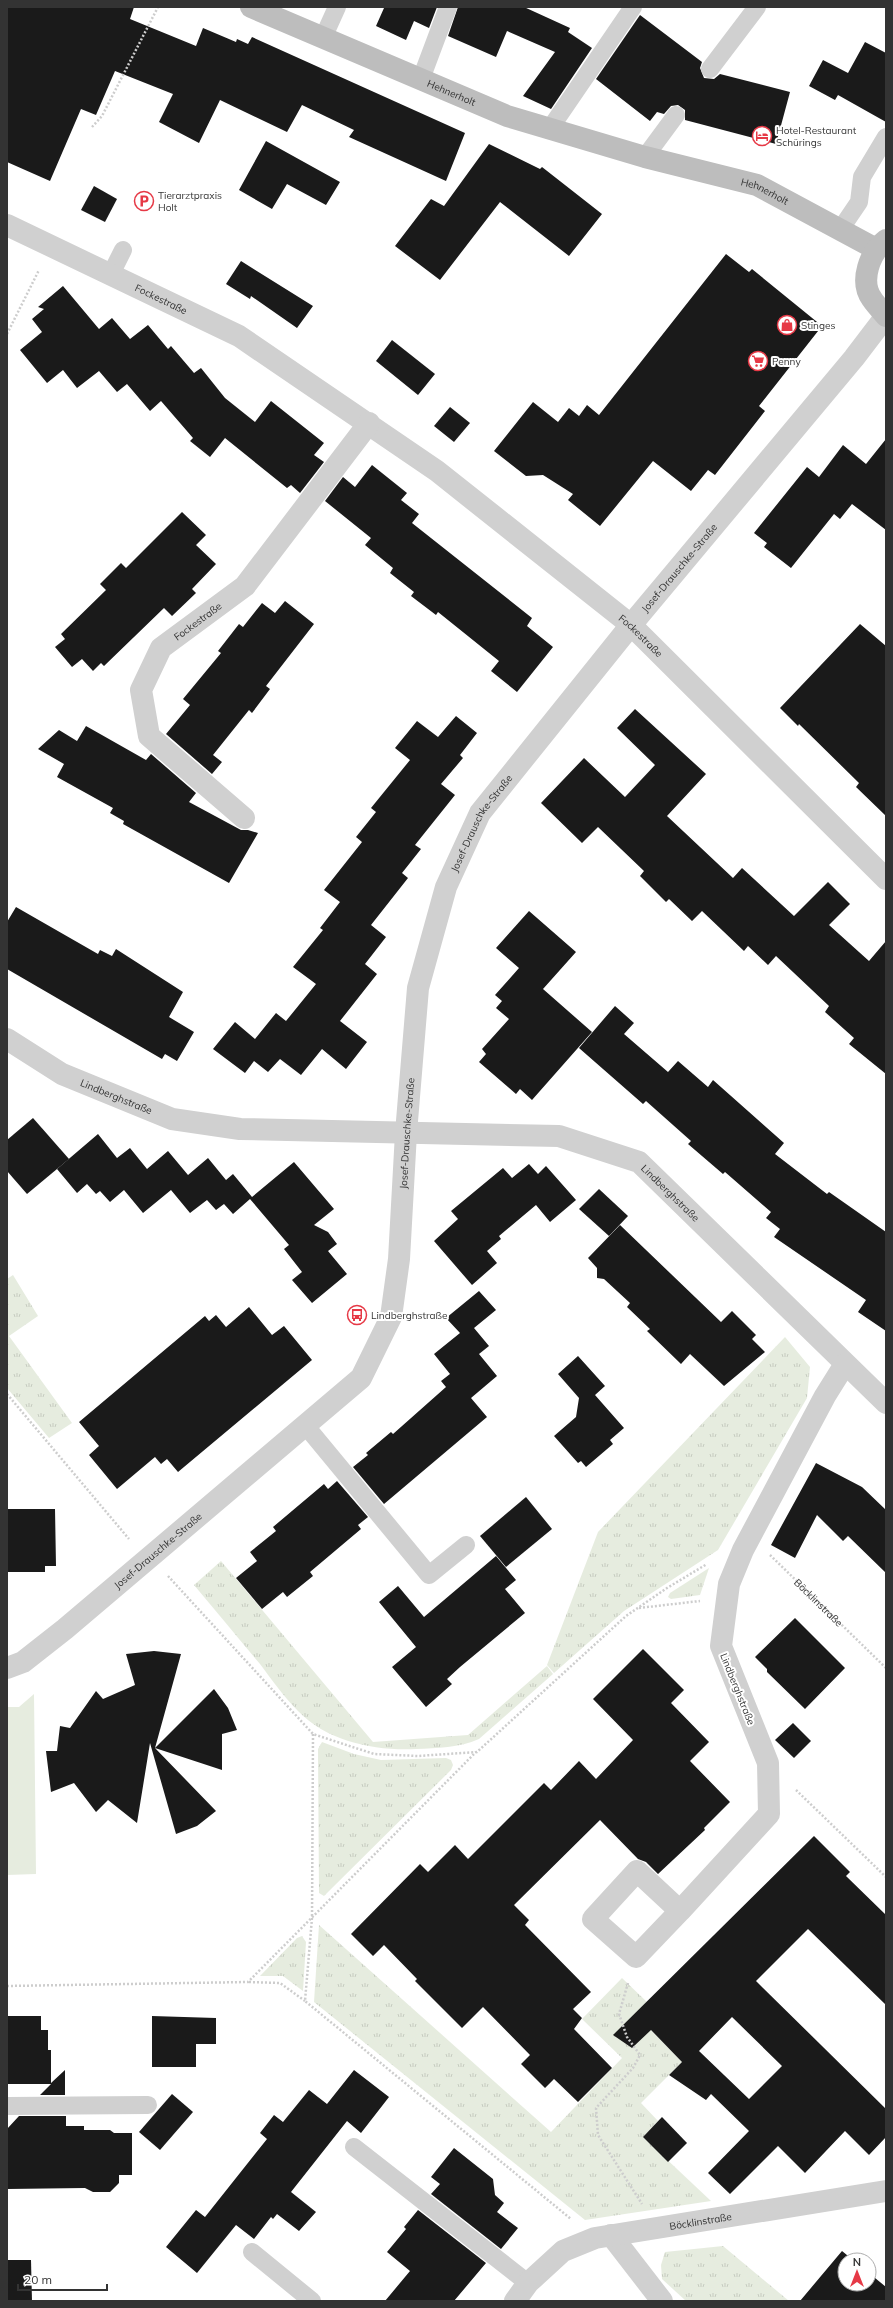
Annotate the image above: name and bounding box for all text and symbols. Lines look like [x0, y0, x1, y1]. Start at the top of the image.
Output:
street label: Hehnerholt [425, 77, 478, 109]
place label: Hotel-Restaurant Schürings [776, 124, 857, 149]
hotel icon: Hotel-Restaurant Schürings [751, 125, 773, 147]
street label: Hehnerholt [739, 175, 791, 208]
place label: Tierarztpraxis Holt [158, 189, 222, 214]
parking icon: Tierarztpraxis Holt [133, 190, 155, 212]
street label: Fockestraße [133, 281, 189, 317]
shop icon: Stinges [776, 314, 798, 336]
place label: Stinges [801, 319, 835, 332]
supermarket icon: Penny [747, 350, 769, 372]
place label: Penny [772, 355, 801, 368]
street label: Josef-Drauschke-Straße [639, 521, 720, 615]
street label: Fockestraße [171, 600, 224, 643]
street label: Fockestraße [616, 612, 665, 660]
street label: Josef-Drauschke-Straße [448, 772, 515, 874]
street label: Lindberghstraße [78, 1076, 154, 1117]
street label: Josef-Drauschke-Straße [397, 1077, 418, 1189]
street label: Lindberghstraße [638, 1162, 702, 1224]
bus stop icon: Lindberghstraße [346, 1304, 368, 1326]
place label: Lindberghstraße [371, 1309, 447, 1322]
street label: Josef-Drauschke-Straße [111, 1510, 205, 1592]
street label: Böcklinstraße [791, 1576, 845, 1629]
street label: Lindberghstraße [717, 1651, 758, 1727]
street label: Böcklinstraße [668, 2210, 733, 2233]
north arrow [837, 2252, 877, 2292]
text: N [853, 2255, 861, 2269]
scale bar [18, 2266, 107, 2292]
text: 20 m [24, 2272, 52, 2287]

